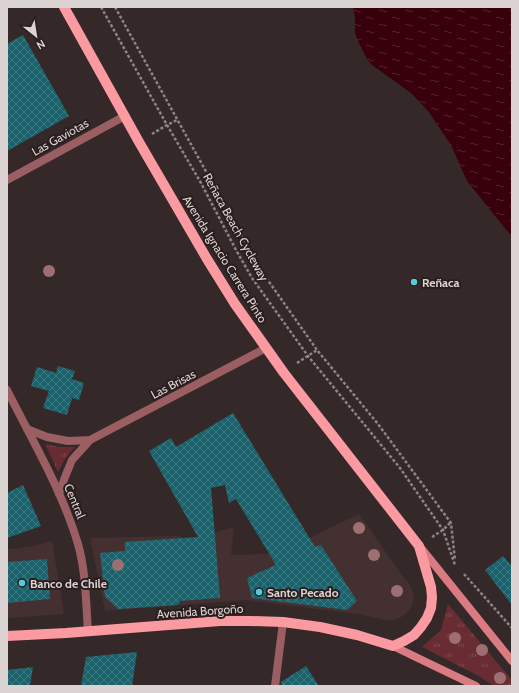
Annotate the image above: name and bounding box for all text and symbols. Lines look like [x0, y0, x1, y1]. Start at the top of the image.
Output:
north arrow [16, 16, 56, 56]
text: N [34, 37, 48, 53]
street label: Las Gaviotas [29, 115, 91, 159]
street label: Reñaca Beach Cycleway [200, 170, 272, 284]
street label: Avenida Ignacio Carrera Pinto [180, 193, 271, 326]
place label: Reñaca [422, 275, 460, 290]
marker: Reñaca [409, 277, 419, 287]
street label: Las Brisas [148, 366, 198, 402]
street label: Central [61, 481, 89, 521]
place label: Banco de Chile [30, 576, 107, 591]
marker: Banco de Chile [17, 578, 27, 588]
place label: Santo Pecado [267, 585, 339, 600]
marker: Santo Pecado [254, 587, 264, 597]
street label: Avenida Borgoño [156, 600, 244, 622]

